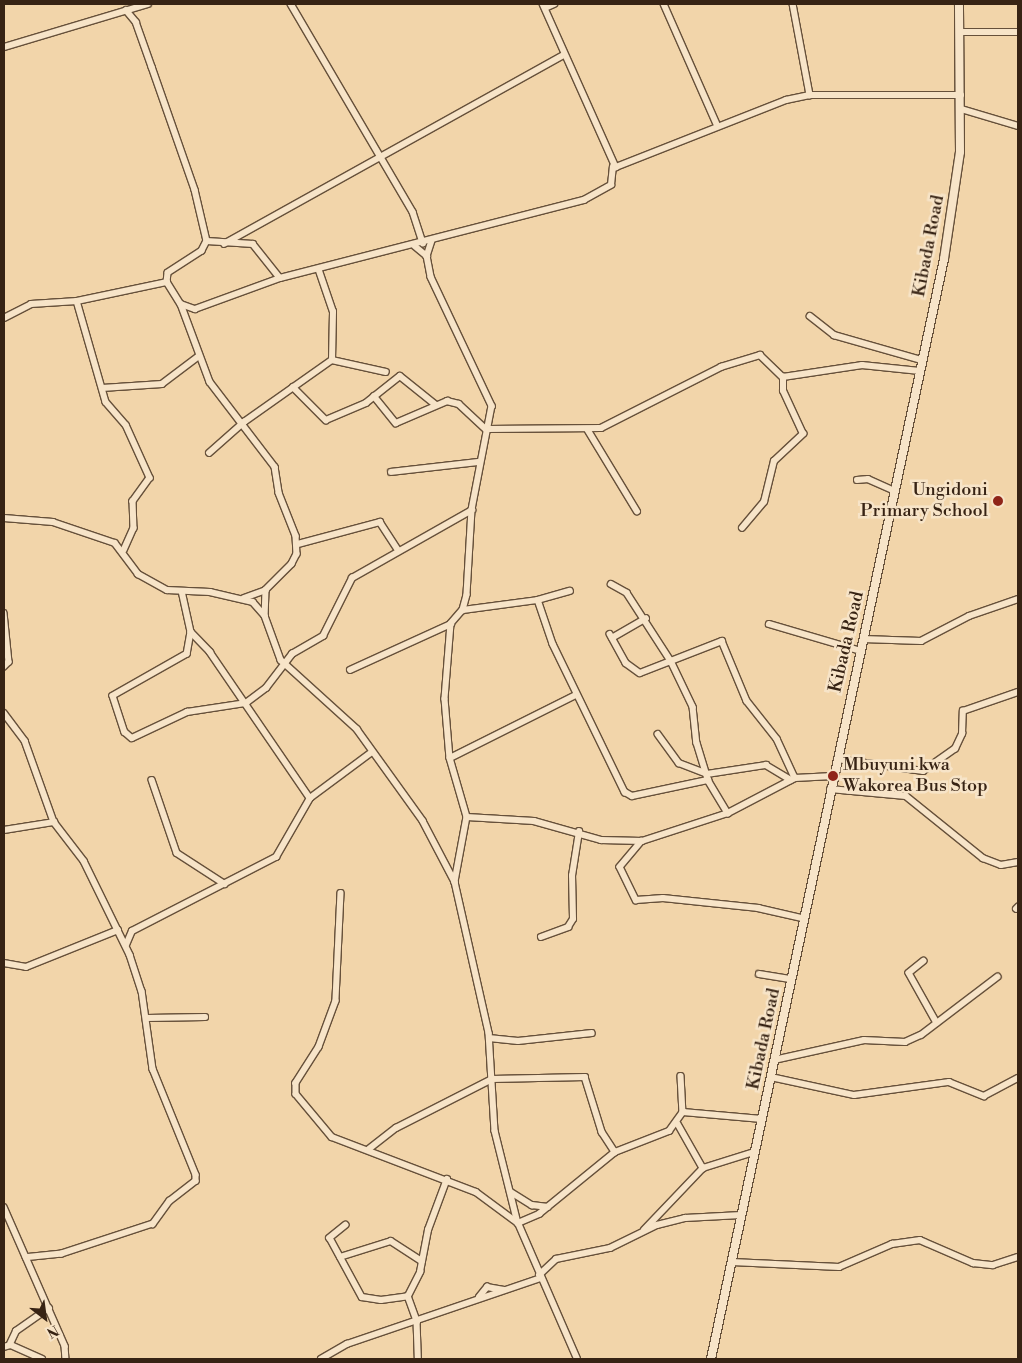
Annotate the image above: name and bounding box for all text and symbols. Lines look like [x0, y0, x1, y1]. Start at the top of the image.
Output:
street label: Kibada Road [909, 193, 949, 299]
place label: Ungidoni Primary School [860, 480, 988, 522]
marker: Ungidoni Primary School [992, 495, 1004, 507]
street label: Kibada Road [825, 589, 869, 695]
place label: Mbuyuni kwa Wakorea Bus Stop [843, 755, 988, 798]
marker: Mbuyuni kwa Wakorea Bus Stop [827, 770, 839, 782]
street label: Kibada Road [743, 986, 785, 1092]
north arrow [20, 1293, 70, 1343]
text: N [43, 1320, 62, 1342]

